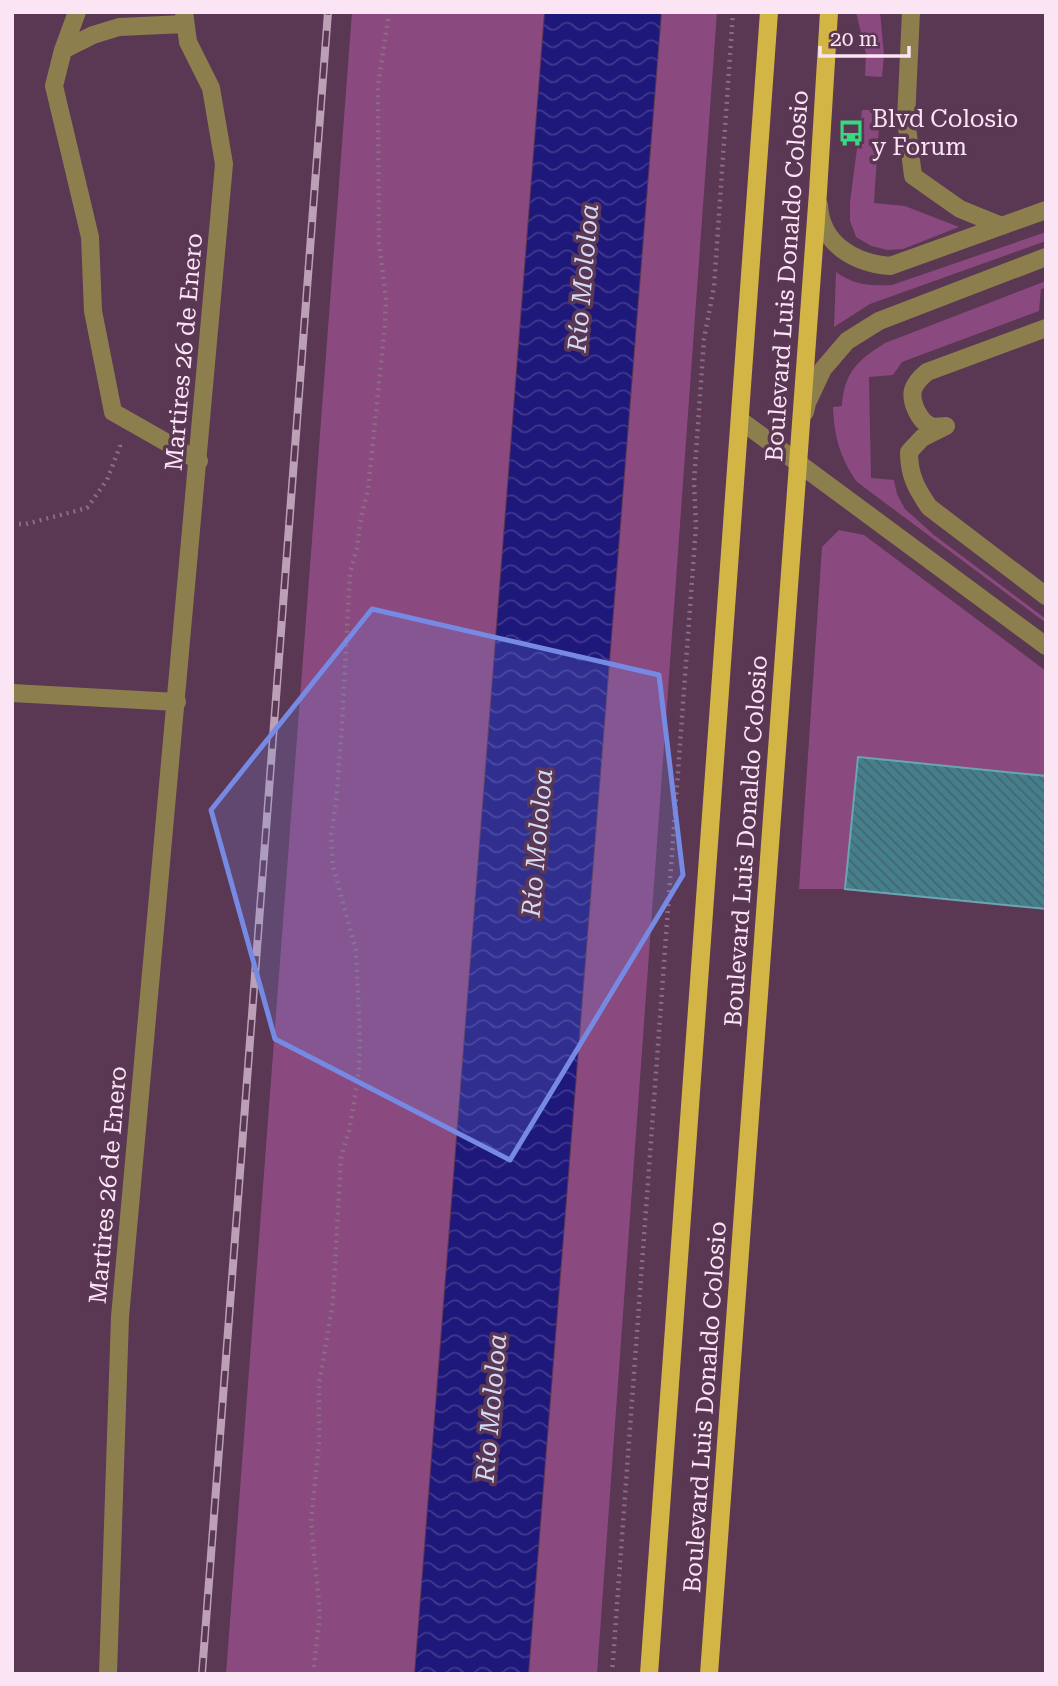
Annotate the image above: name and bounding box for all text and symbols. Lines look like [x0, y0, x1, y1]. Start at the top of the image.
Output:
scale bar [820, 14, 909, 58]
text: 20 m [830, 27, 878, 51]
street label: Boulevard Luis Donaldo Colosio [760, 89, 814, 463]
place label: Blvd Colosio y Forum [872, 105, 1018, 161]
bus stop icon: Blvd Colosio y Forum [836, 118, 866, 148]
water label: Río Mololoa [561, 203, 604, 354]
street label: Martires 26 de Enero [160, 232, 208, 472]
street label: Boulevard Luis Donaldo Colosio [719, 654, 773, 1028]
water label: Río Mololoa [515, 768, 558, 919]
street label: Martires 26 de Enero [84, 1065, 132, 1305]
street label: Boulevard Luis Donaldo Colosio [678, 1220, 732, 1594]
water label: Río Mololoa [469, 1333, 512, 1484]

